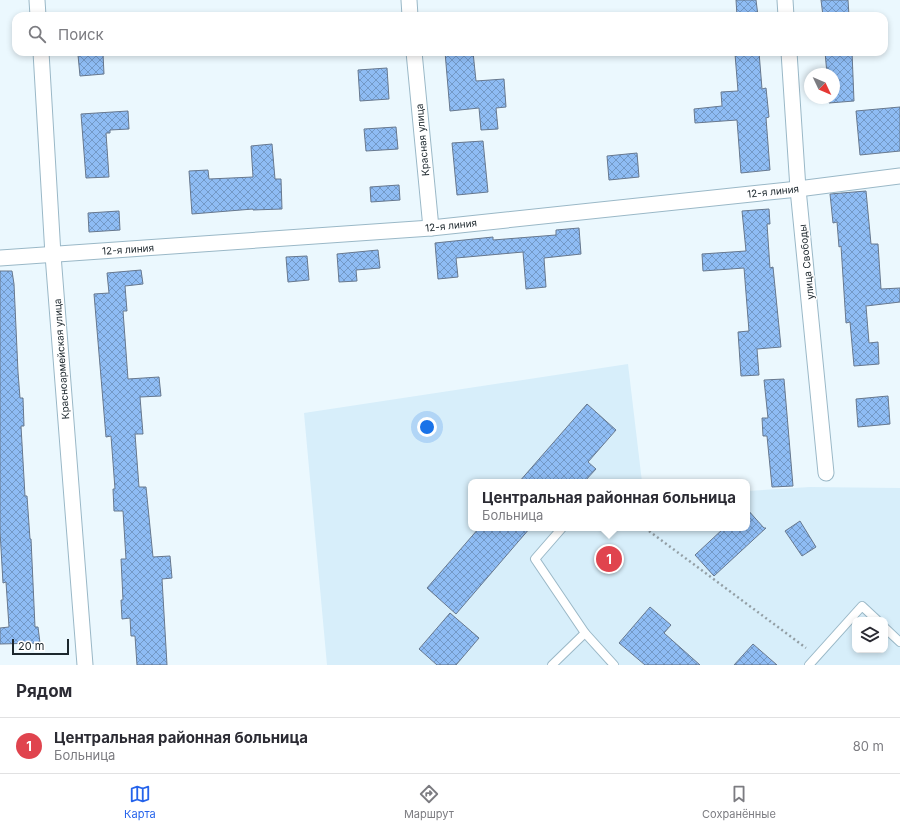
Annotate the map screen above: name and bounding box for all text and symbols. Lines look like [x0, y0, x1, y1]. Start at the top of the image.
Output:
search box [12, 12, 888, 56]
icon: search [26, 23, 48, 45]
text: Поиск [58, 25, 104, 44]
north arrow [804, 68, 840, 104]
street label: Красная улица [413, 103, 431, 177]
street label: 12-я линия [746, 182, 800, 200]
street label: 12-я линия [424, 216, 478, 234]
street label: улица Свободы [796, 224, 816, 300]
street label: 12-я линия [102, 241, 154, 257]
street label: Красноармейская улица [51, 298, 71, 420]
your location [417, 417, 437, 437]
popup [468, 479, 750, 531]
text: Центральная районная больница [482, 488, 736, 507]
text: Больница [482, 507, 543, 523]
pin: 1 [596, 544, 622, 574]
map controls [852, 617, 888, 653]
button: layers [852, 617, 888, 653]
scale bar [12, 637, 69, 656]
text: 20 m [18, 639, 44, 653]
text: Рядом [16, 681, 72, 701]
text: Центральная районная больница [54, 728, 308, 747]
text: 1 [26, 738, 32, 754]
text: 80 m [853, 738, 884, 754]
text: Больница [54, 747, 115, 763]
tab: Карта [124, 783, 156, 821]
tab: Маршрут [404, 783, 454, 821]
tab: Сохранённые [702, 783, 776, 821]

